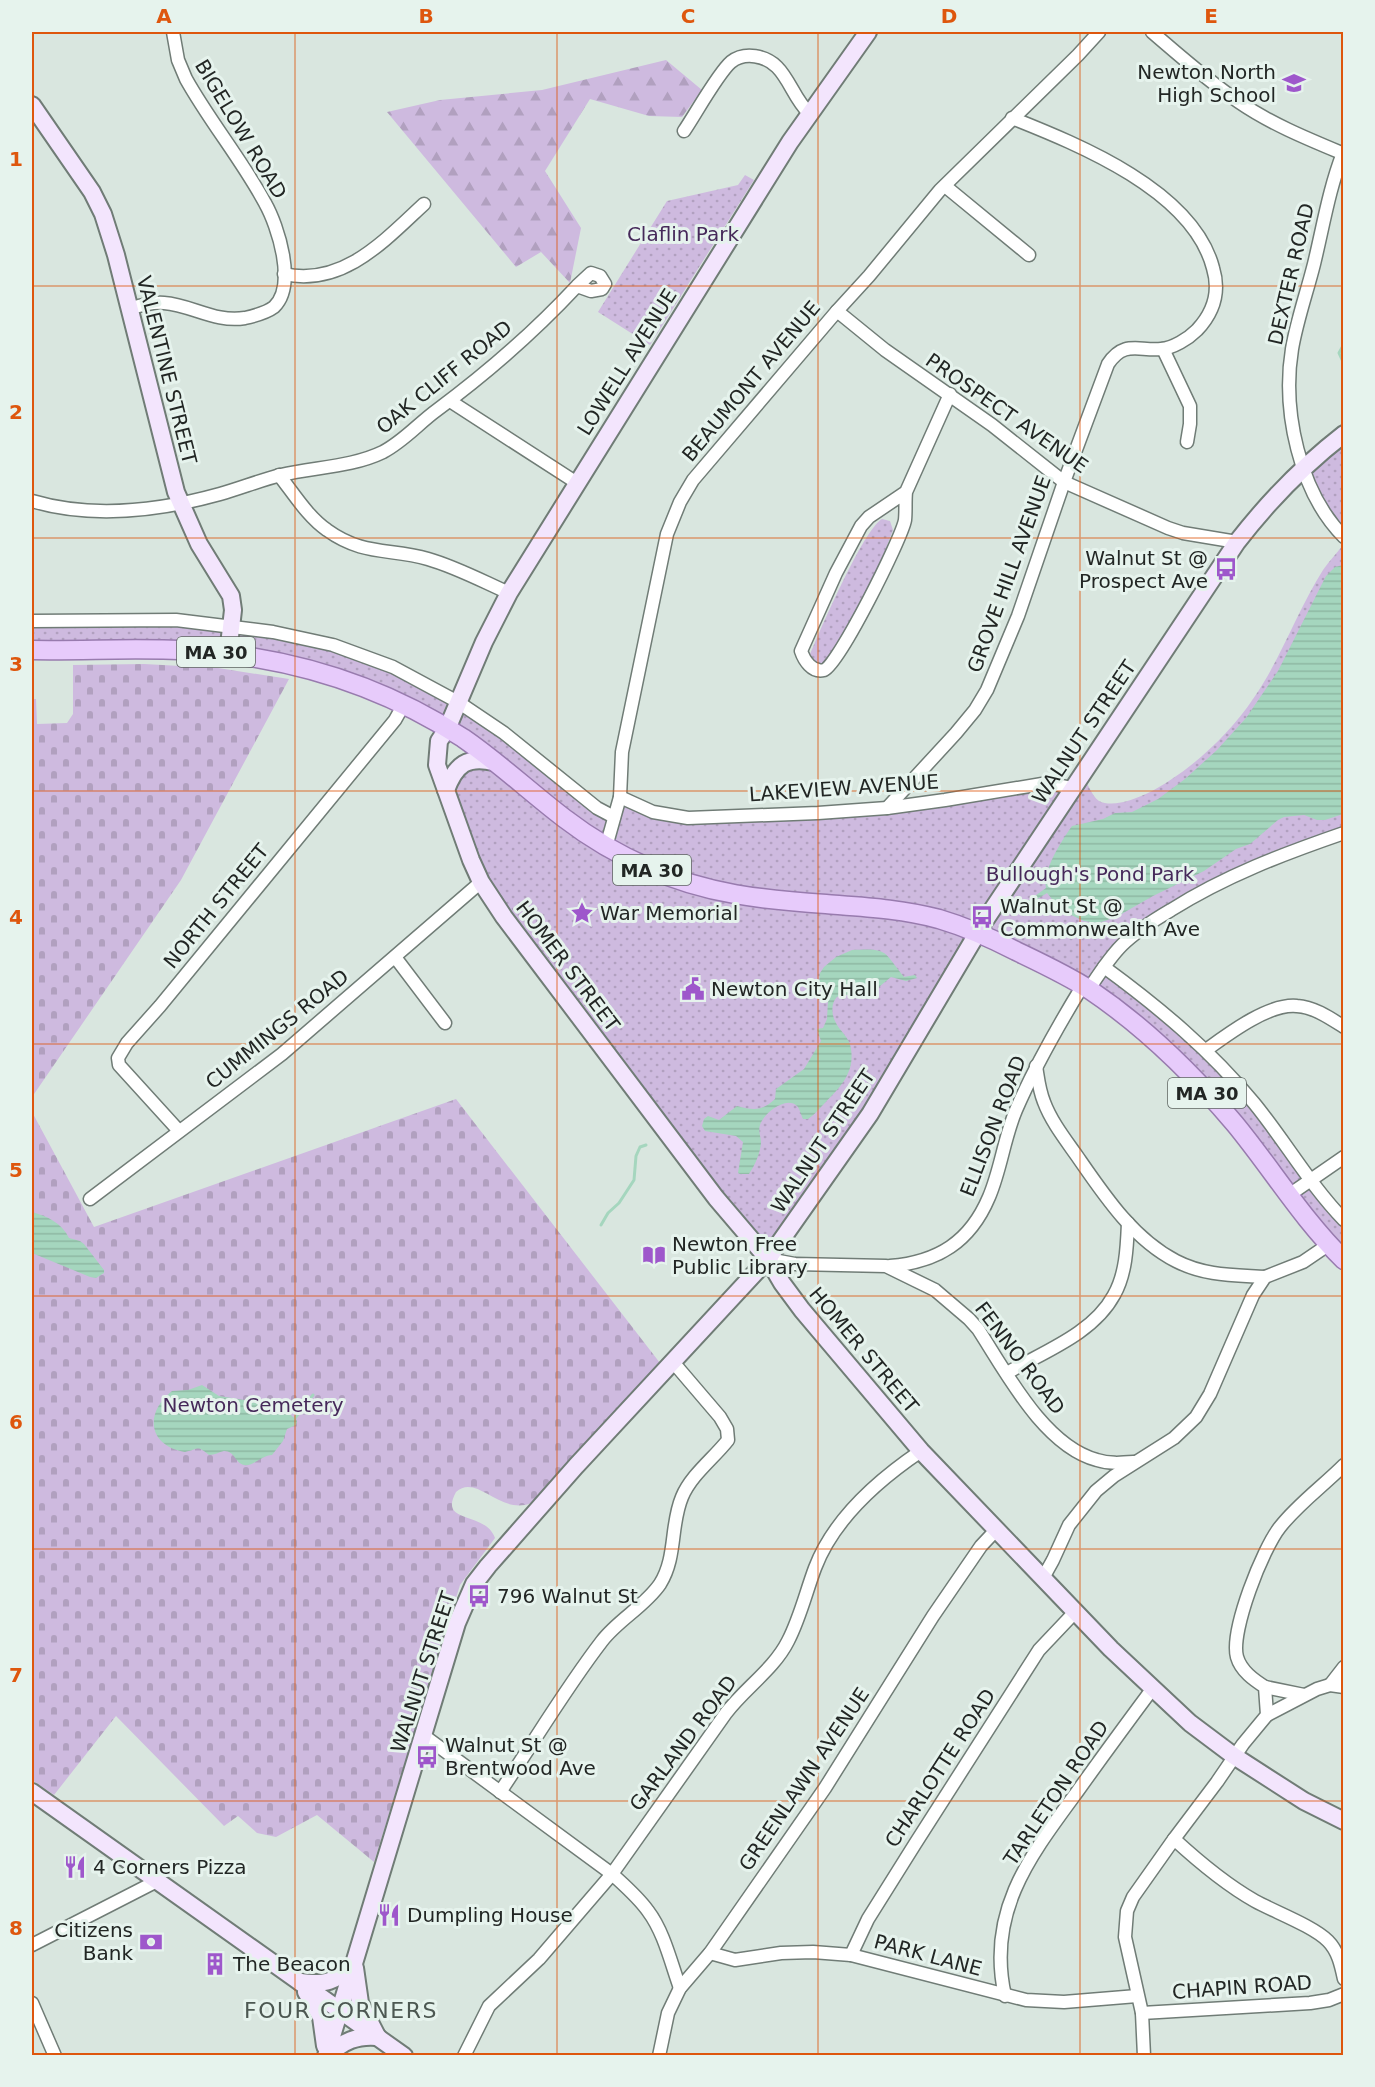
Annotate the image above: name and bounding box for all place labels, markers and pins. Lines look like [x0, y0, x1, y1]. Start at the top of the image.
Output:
place label: Newton North High School [1137, 60, 1276, 107]
school or university icon: Newton North High School [1281, 70, 1307, 96]
place label: Walnut St @ Prospect Ave [1079, 546, 1208, 593]
bus stop icon: Walnut St @ Prospect Ave [1213, 556, 1239, 582]
place label: Walnut St @ Commonwealth Ave [1000, 894, 1200, 941]
place icon: War Memorial [569, 900, 595, 926]
place label: War Memorial [600, 901, 738, 925]
bus stop icon: Walnut St @ Commonwealth Ave [969, 904, 995, 930]
public building icon: Newton City Hall [680, 976, 706, 1002]
place label: Newton City Hall [711, 977, 878, 1001]
place label: Newton Free Public Library [672, 1232, 808, 1279]
library icon: Newton Free Public Library [641, 1242, 667, 1268]
bus stop icon: 796 Walnut St [466, 1583, 492, 1609]
place label: 796 Walnut St [497, 1584, 638, 1608]
place label: Walnut St @ Brentwood Ave [445, 1733, 596, 1780]
bus stop icon: Walnut St @ Brentwood Ave [414, 1744, 440, 1770]
restaurant icon: 4 Corners Pizza [62, 1854, 88, 1880]
place label: 4 Corners Pizza [93, 1855, 247, 1879]
restaurant icon: Dumpling House [376, 1902, 402, 1928]
place label: Dumpling House [407, 1903, 573, 1927]
place label: Citizens Bank [54, 1918, 133, 1965]
bank icon: Citizens Bank [138, 1929, 164, 1955]
building icon: The Beacon [202, 1951, 228, 1977]
place label: The Beacon [232, 1952, 351, 1976]

